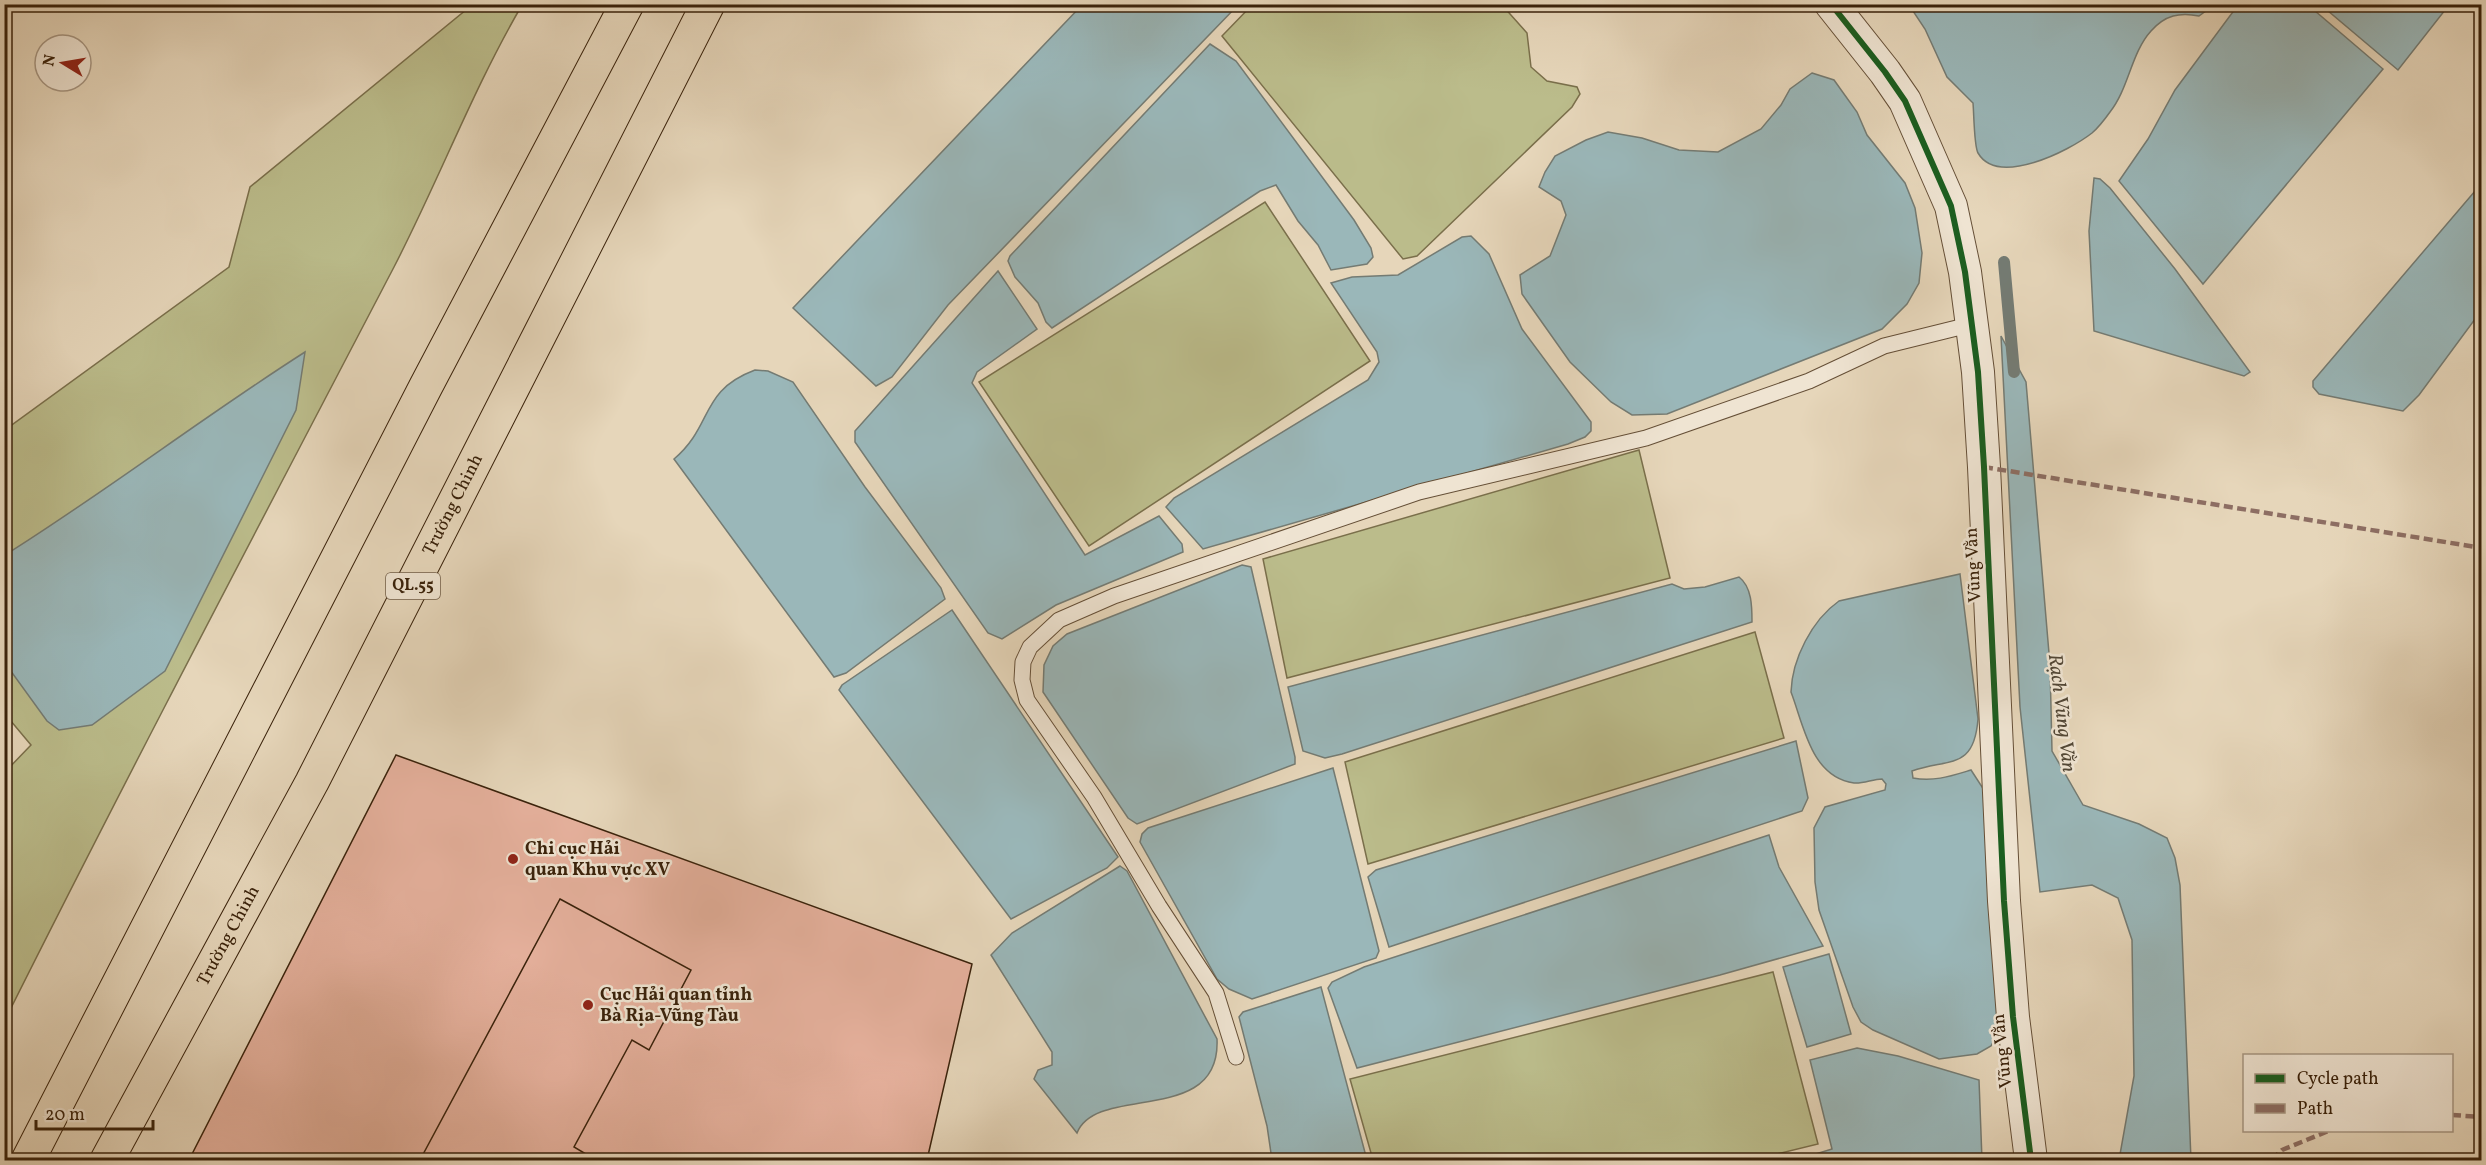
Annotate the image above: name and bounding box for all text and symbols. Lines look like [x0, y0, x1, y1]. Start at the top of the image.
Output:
north arrow [33, 33, 93, 93]
text: N [38, 52, 62, 68]
street label: Trường Chinh [417, 449, 489, 560]
street label: Vũng Vằn [1960, 527, 1988, 603]
road number: QL.55 [386, 573, 440, 599]
water label: Rạch Vũng Vằn [2040, 652, 2082, 774]
place label: Chi cục Hải quan Khu vực XV [525, 837, 670, 883]
marker: Chi cục Hải quan Khu vực XV [506, 852, 520, 866]
street label: Trường Chinh [191, 881, 266, 991]
place label: Cục Hải quan tỉnh Bà Rịa-Vũng Tàu [600, 983, 752, 1029]
marker: Cục Hải quan tỉnh Bà Rịa-Vũng Tàu [581, 998, 595, 1012]
street label: Vũng Vằn [1987, 1012, 2019, 1090]
legend [2243, 1054, 2453, 1132]
text: Cycle path [2297, 1067, 2379, 1092]
scale bar [36, 1093, 153, 1131]
text: Path [2297, 1097, 2333, 1122]
text: 20 m [45, 1103, 85, 1128]

